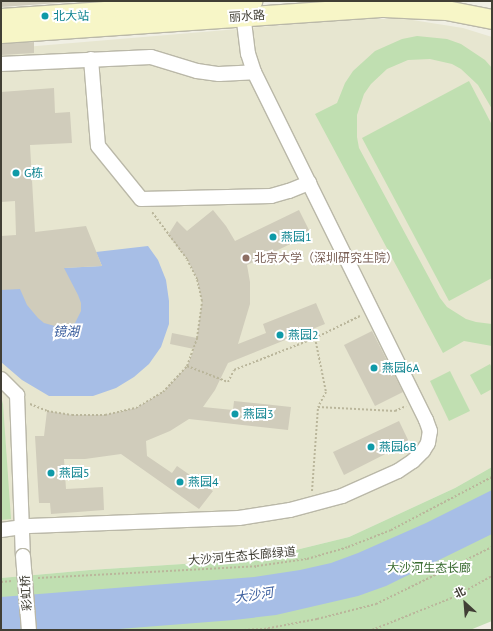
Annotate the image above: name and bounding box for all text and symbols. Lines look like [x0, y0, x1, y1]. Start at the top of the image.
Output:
street label: 丽水路 [229, 8, 265, 24]
place label: 北大站 [53, 9, 89, 23]
marker: 北大站 [40, 11, 50, 21]
place label: G栋 [24, 166, 43, 180]
marker: G栋 [11, 168, 21, 178]
place label: 燕园1 [281, 230, 312, 244]
marker: 燕园1 [268, 232, 278, 242]
place label: 北京大学（深圳研究生院） [254, 251, 398, 265]
marker: 北京大学（深圳研究生院） [241, 253, 251, 263]
water label: 镜湖 [53, 324, 79, 340]
place label: 燕园2 [288, 328, 319, 342]
marker: 燕园2 [275, 330, 285, 340]
place label: 燕园6A [382, 361, 420, 375]
marker: 燕园6A [369, 363, 379, 373]
place label: 燕园3 [243, 407, 274, 421]
marker: 燕园3 [230, 409, 240, 419]
place label: 燕园6B [379, 440, 417, 454]
marker: 燕园6B [366, 442, 376, 452]
place label: 燕园5 [59, 466, 90, 480]
marker: 燕园5 [46, 468, 56, 478]
place label: 燕园4 [188, 475, 219, 489]
marker: 燕园4 [175, 477, 185, 487]
street label: 大沙河生态长廊绿道 [188, 544, 296, 568]
park label: 大沙河生态长廊 [387, 561, 471, 575]
street label: 彩虹桥 [18, 575, 34, 611]
north arrow [445, 583, 485, 623]
text: 北 [452, 584, 468, 601]
water label: 大沙河 [234, 585, 274, 607]

